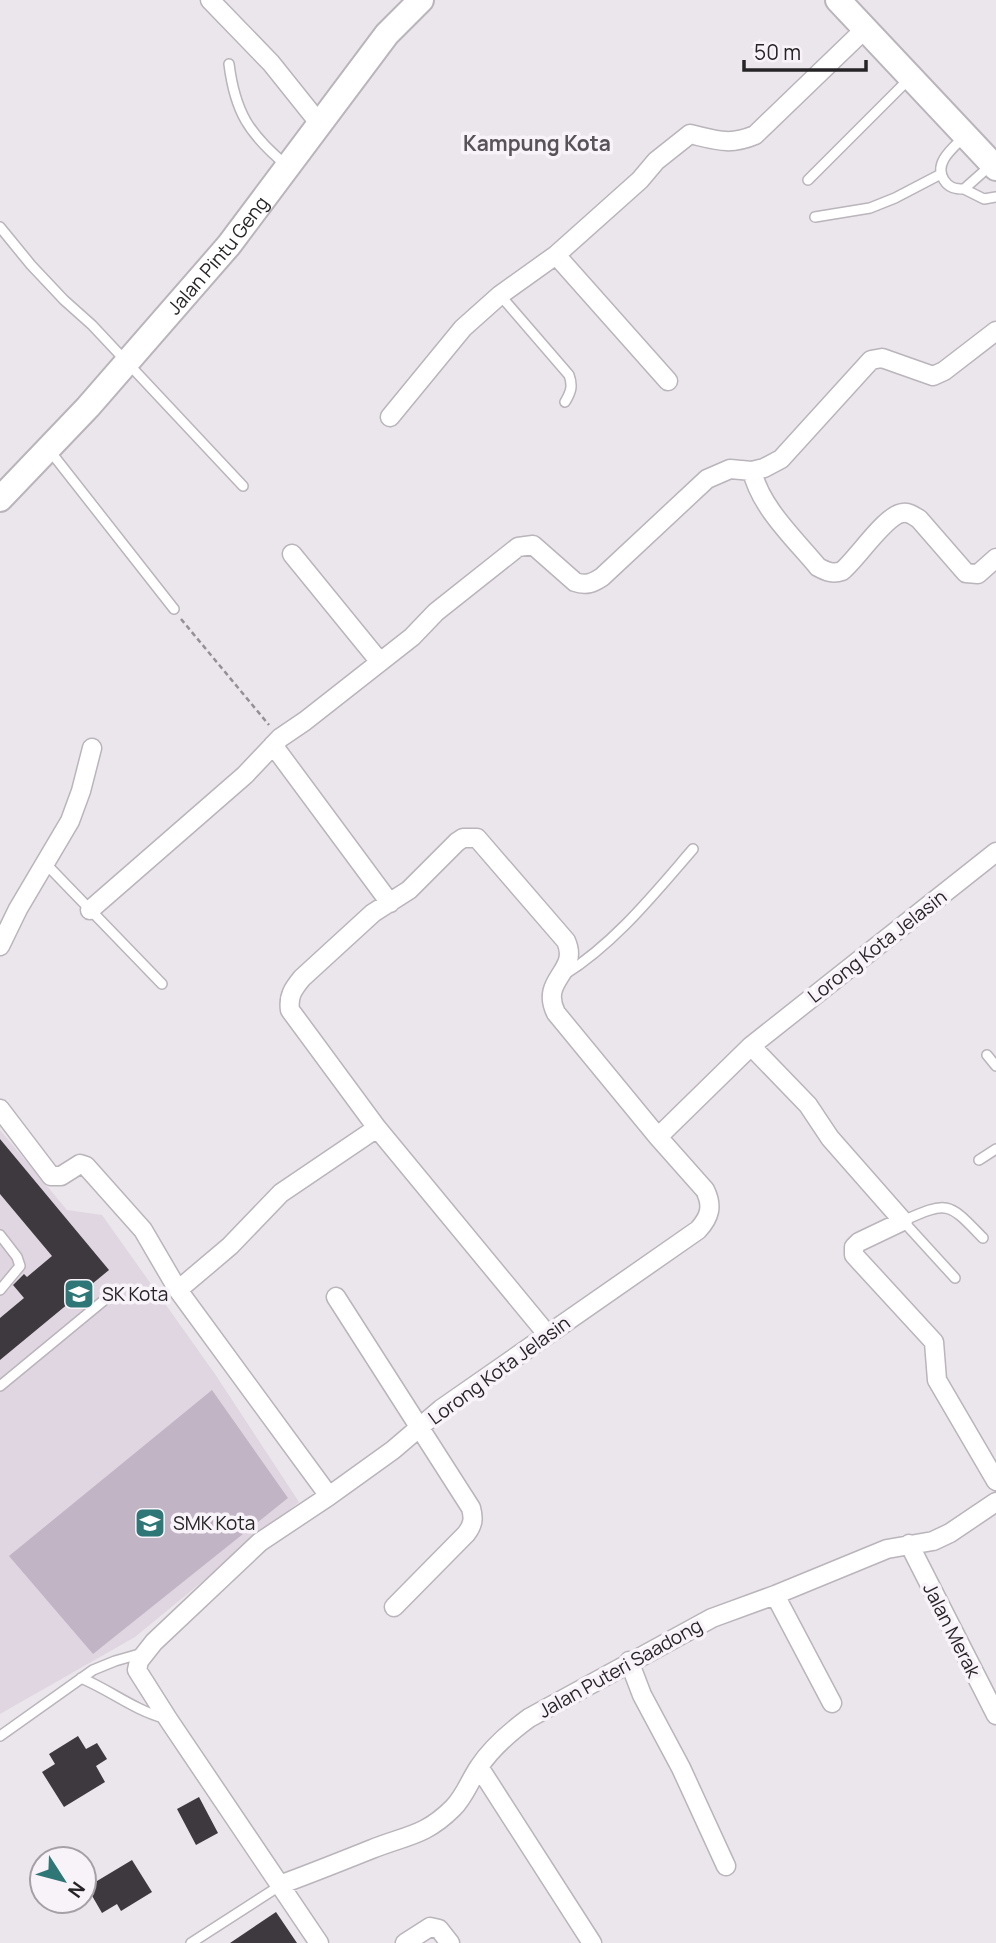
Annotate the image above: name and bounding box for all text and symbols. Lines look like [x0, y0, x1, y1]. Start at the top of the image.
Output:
scale bar [744, 28, 866, 72]
text: 50 m [754, 38, 801, 66]
district label: Kampung Kota [463, 129, 611, 157]
street label: Jalan Pintu Geng [161, 191, 274, 320]
street label: Lorong Kota Jelasin [802, 884, 952, 1008]
school or university icon: SK Kota [62, 1277, 96, 1311]
place label: SK Kota [102, 1281, 168, 1307]
street label: Lorong Kota Jelasin [423, 1310, 575, 1430]
school or university icon: SMK Kota [133, 1506, 167, 1540]
place label: SMK Kota [173, 1510, 255, 1536]
street label: Jalan Merak [917, 1578, 987, 1682]
street label: Jalan Puteri Saadong [533, 1612, 707, 1724]
north arrow [28, 1845, 98, 1915]
text: N [62, 1877, 91, 1903]

